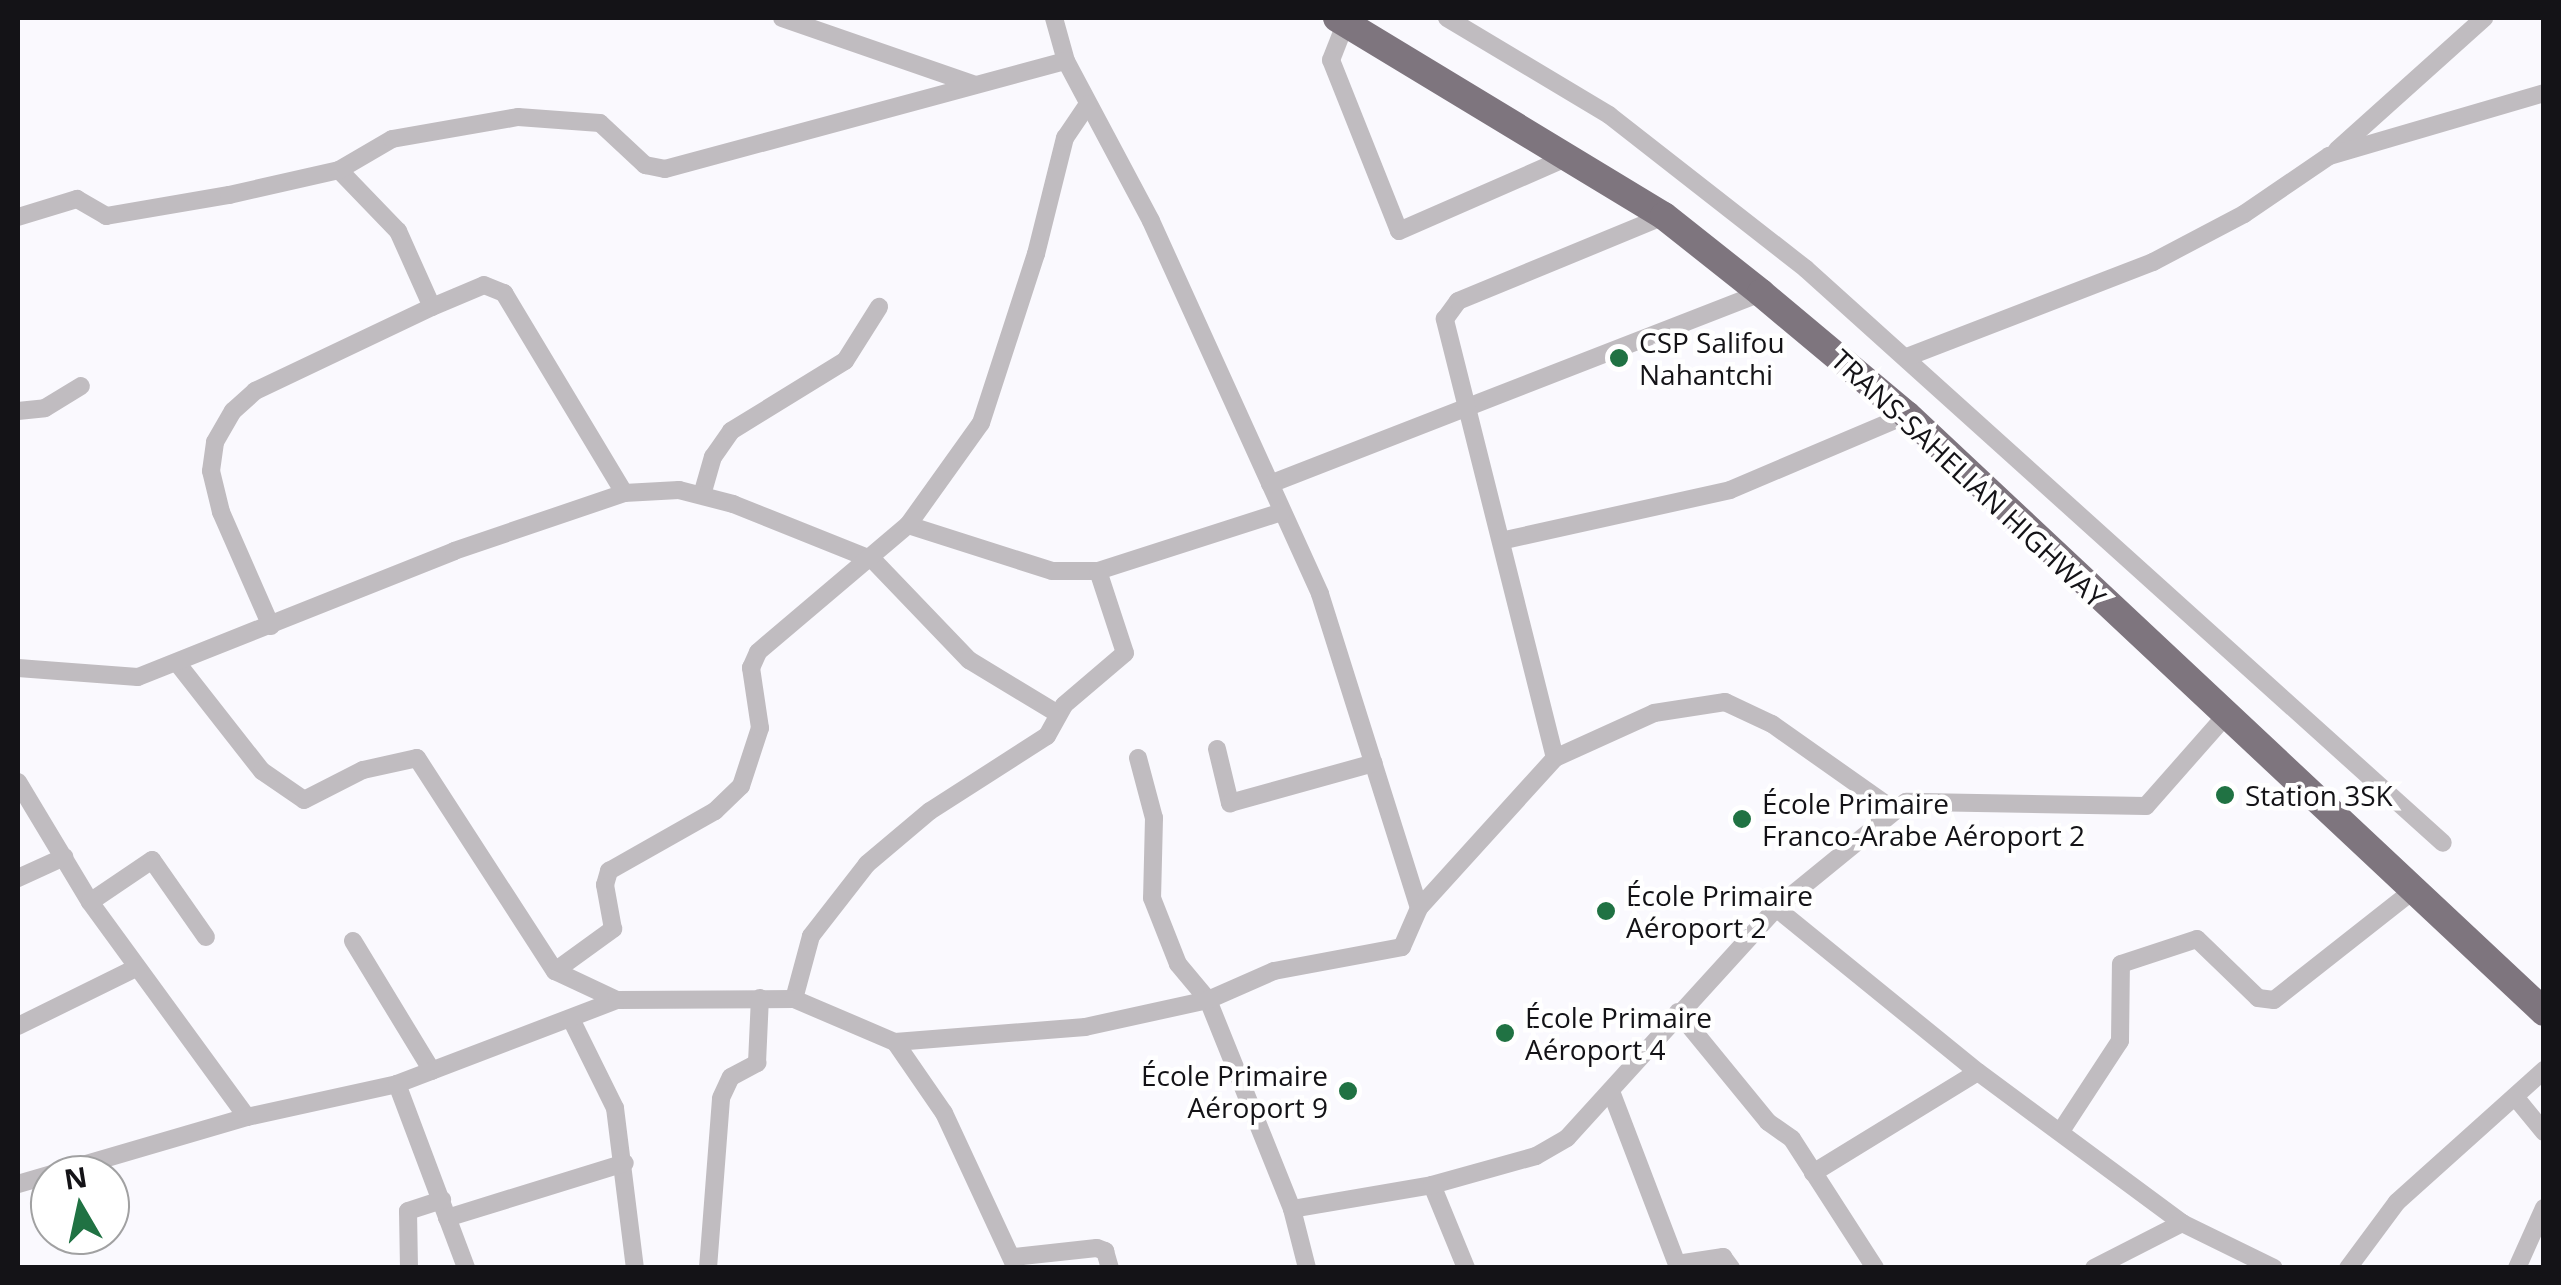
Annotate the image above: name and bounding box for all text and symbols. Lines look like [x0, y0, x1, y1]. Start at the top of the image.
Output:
place label: CSP Salifou Nahantchi [1639, 325, 1785, 391]
street label: TRANS-SAHELIAN HIGHWAY [1825, 342, 2113, 614]
marker: CSP Salifou Nahantchi [1608, 347, 1630, 369]
place label: Station 3SK [2245, 778, 2393, 812]
marker: Station 3SK [2214, 784, 2236, 806]
place label: École Primaire Franco-Arabe Aéroport 2 [1762, 786, 2085, 852]
marker: École Primaire Franco-Arabe Aéroport 2 [1731, 808, 1753, 830]
place label: École Primaire Aéroport 2 [1626, 878, 1813, 944]
marker: École Primaire Aéroport 2 [1595, 900, 1617, 922]
place label: École Primaire Aéroport 4 [1525, 1000, 1712, 1066]
marker: École Primaire Aéroport 4 [1494, 1022, 1516, 1044]
place label: École Primaire Aéroport 9 [1141, 1058, 1328, 1124]
marker: École Primaire Aéroport 9 [1337, 1080, 1359, 1102]
north arrow [30, 1155, 130, 1255]
text: N [61, 1157, 90, 1198]

